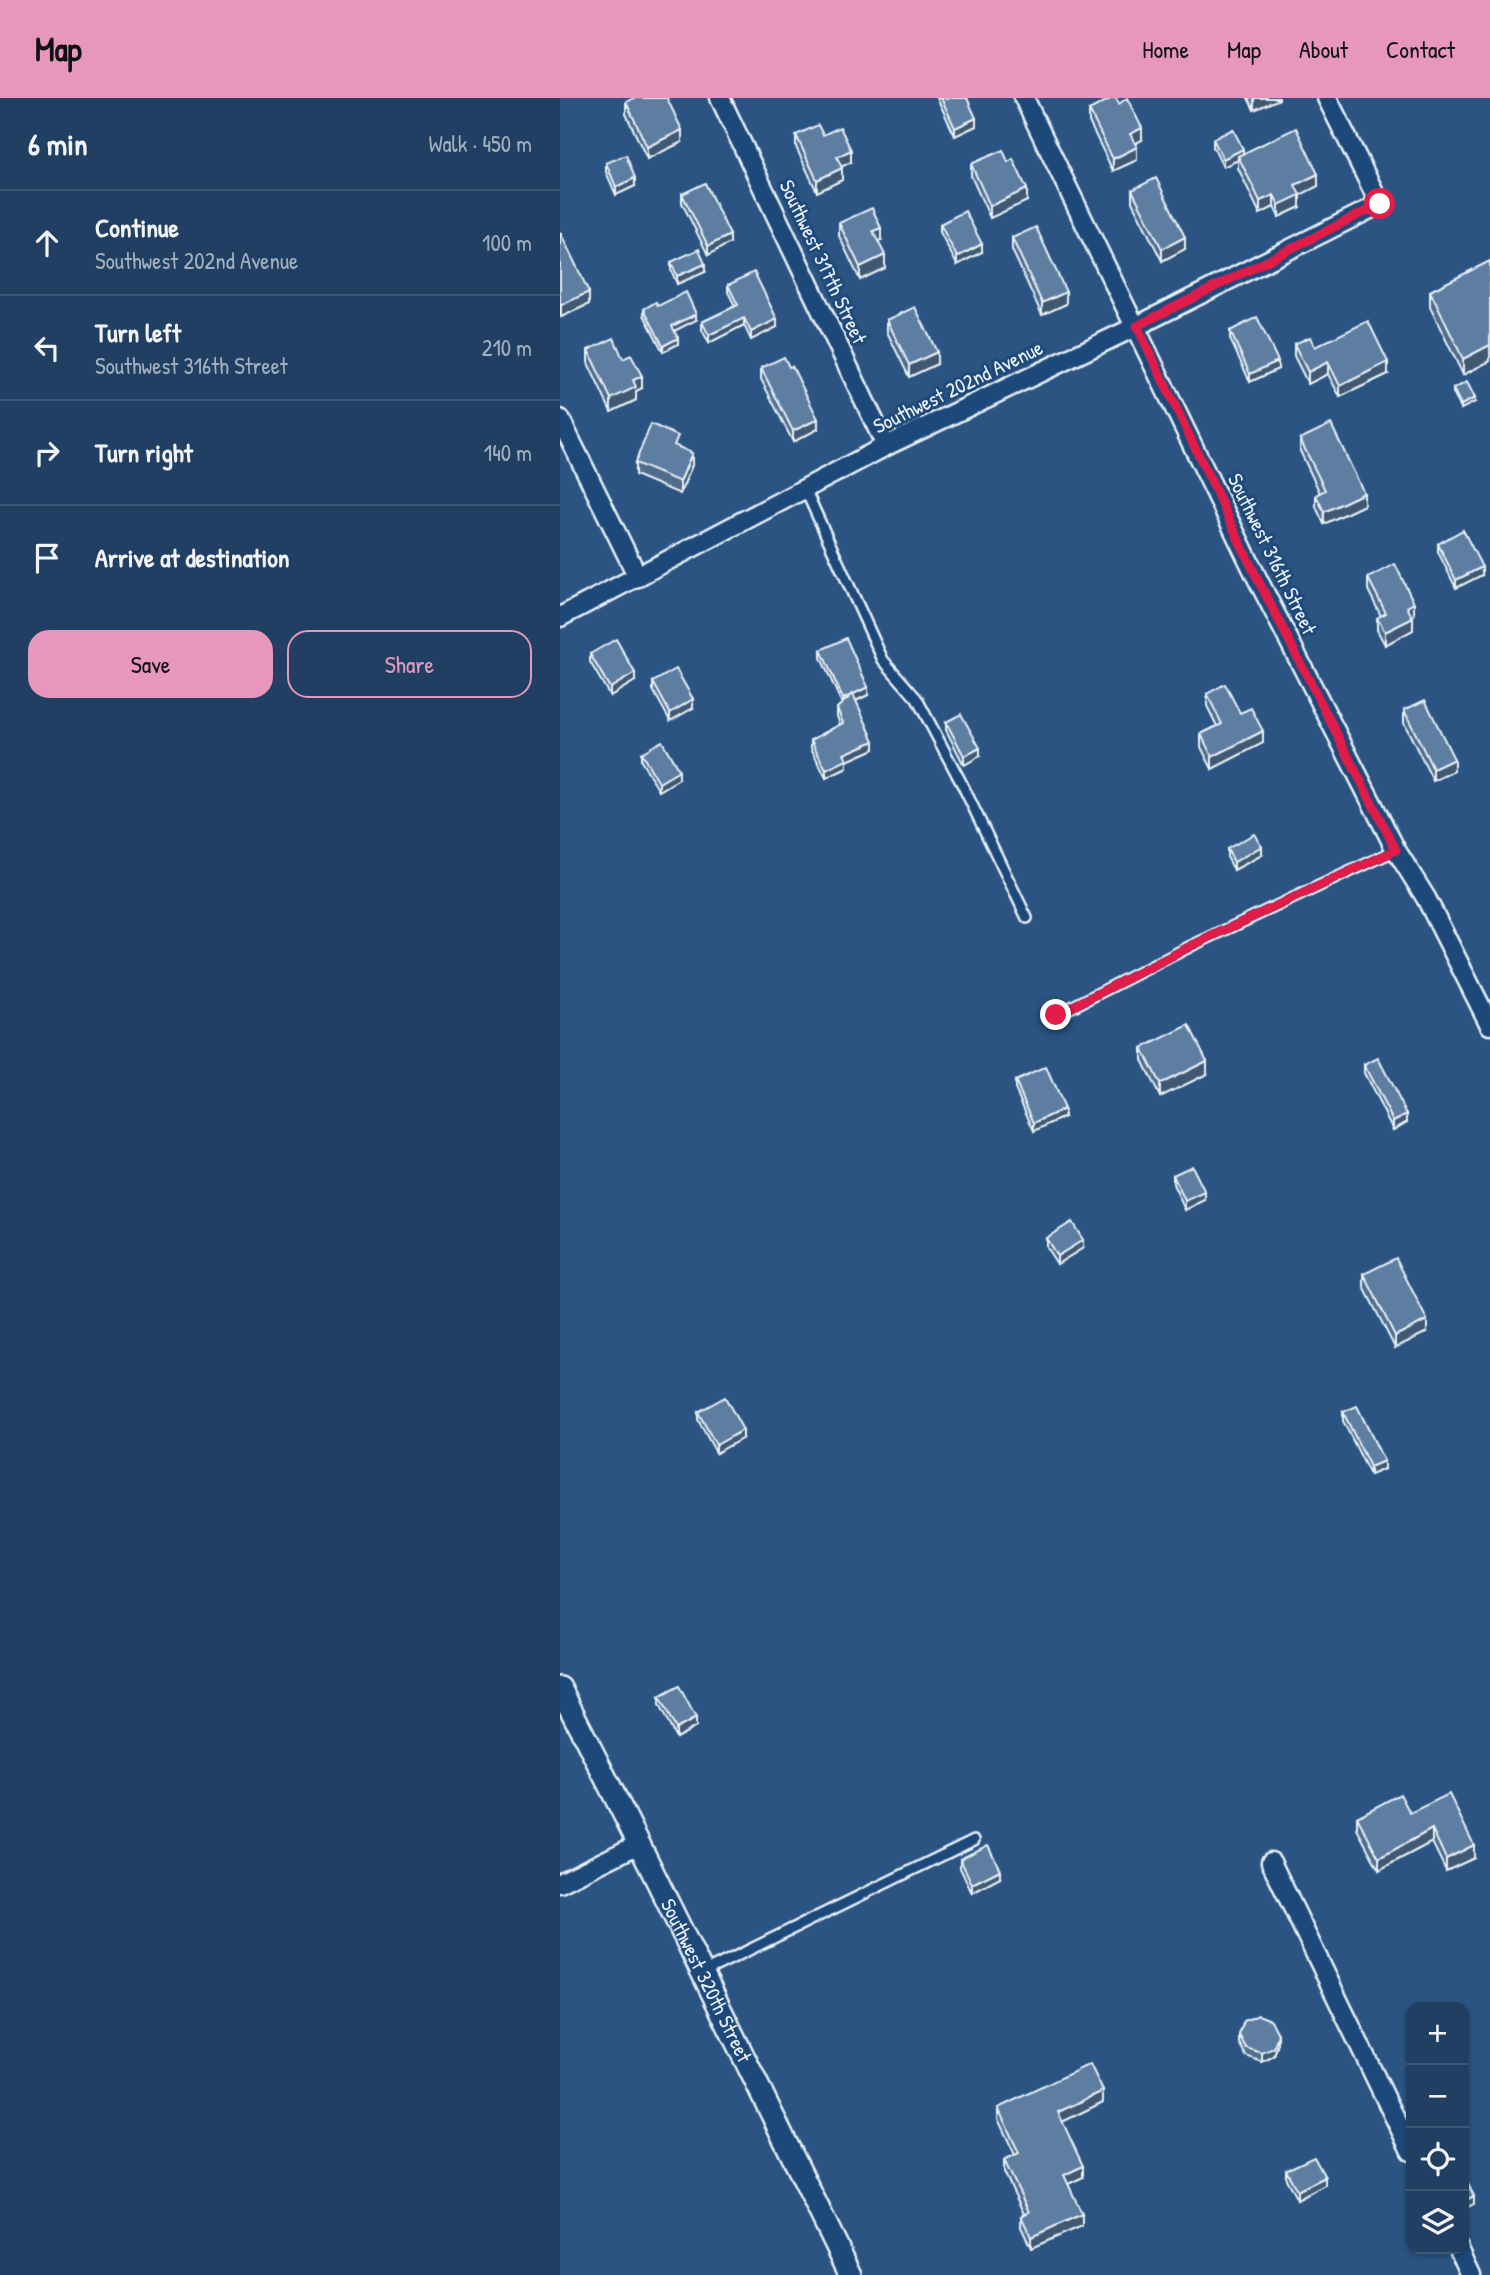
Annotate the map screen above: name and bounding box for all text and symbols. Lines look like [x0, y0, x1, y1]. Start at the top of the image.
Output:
text: Map [35, 27, 82, 71]
text: Home [1142, 33, 1189, 65]
text: Map [1227, 33, 1261, 65]
text: About [1299, 33, 1348, 65]
text: Contact [1386, 33, 1455, 65]
text: 6 min [28, 124, 88, 164]
text: Walk · 450 m [428, 128, 532, 159]
street label: Southwest 317th Street [773, 175, 875, 349]
route start [1364, 188, 1395, 219]
text: Continue [95, 210, 179, 245]
icon: ahead [28, 224, 66, 262]
text: 100 m [482, 227, 532, 258]
text: Southwest 202nd Avenue [95, 245, 298, 276]
text: Turn left [95, 315, 181, 350]
icon: left [28, 329, 66, 367]
text: 210 m [482, 332, 532, 363]
street label: Southwest 202nd Avenue [868, 333, 1048, 440]
text: Southwest 316th Street [95, 350, 288, 381]
icon: right [28, 434, 66, 472]
text: Turn right [95, 435, 193, 470]
text: 140 m [484, 437, 532, 468]
street label: Southwest 316th Street [1221, 468, 1324, 640]
icon: arrive [28, 539, 66, 577]
text: Arrive at destination [95, 540, 290, 575]
button: Save [28, 630, 273, 698]
button: Share [287, 630, 532, 698]
route end [1040, 999, 1071, 1030]
street label: Southwest 320th Street [654, 1893, 760, 2068]
map controls [1406, 2002, 1469, 2254]
button: + [1406, 2002, 1469, 2065]
button: − [1406, 2065, 1469, 2128]
button: locate [1406, 2128, 1469, 2191]
button: layers [1406, 2191, 1469, 2254]

